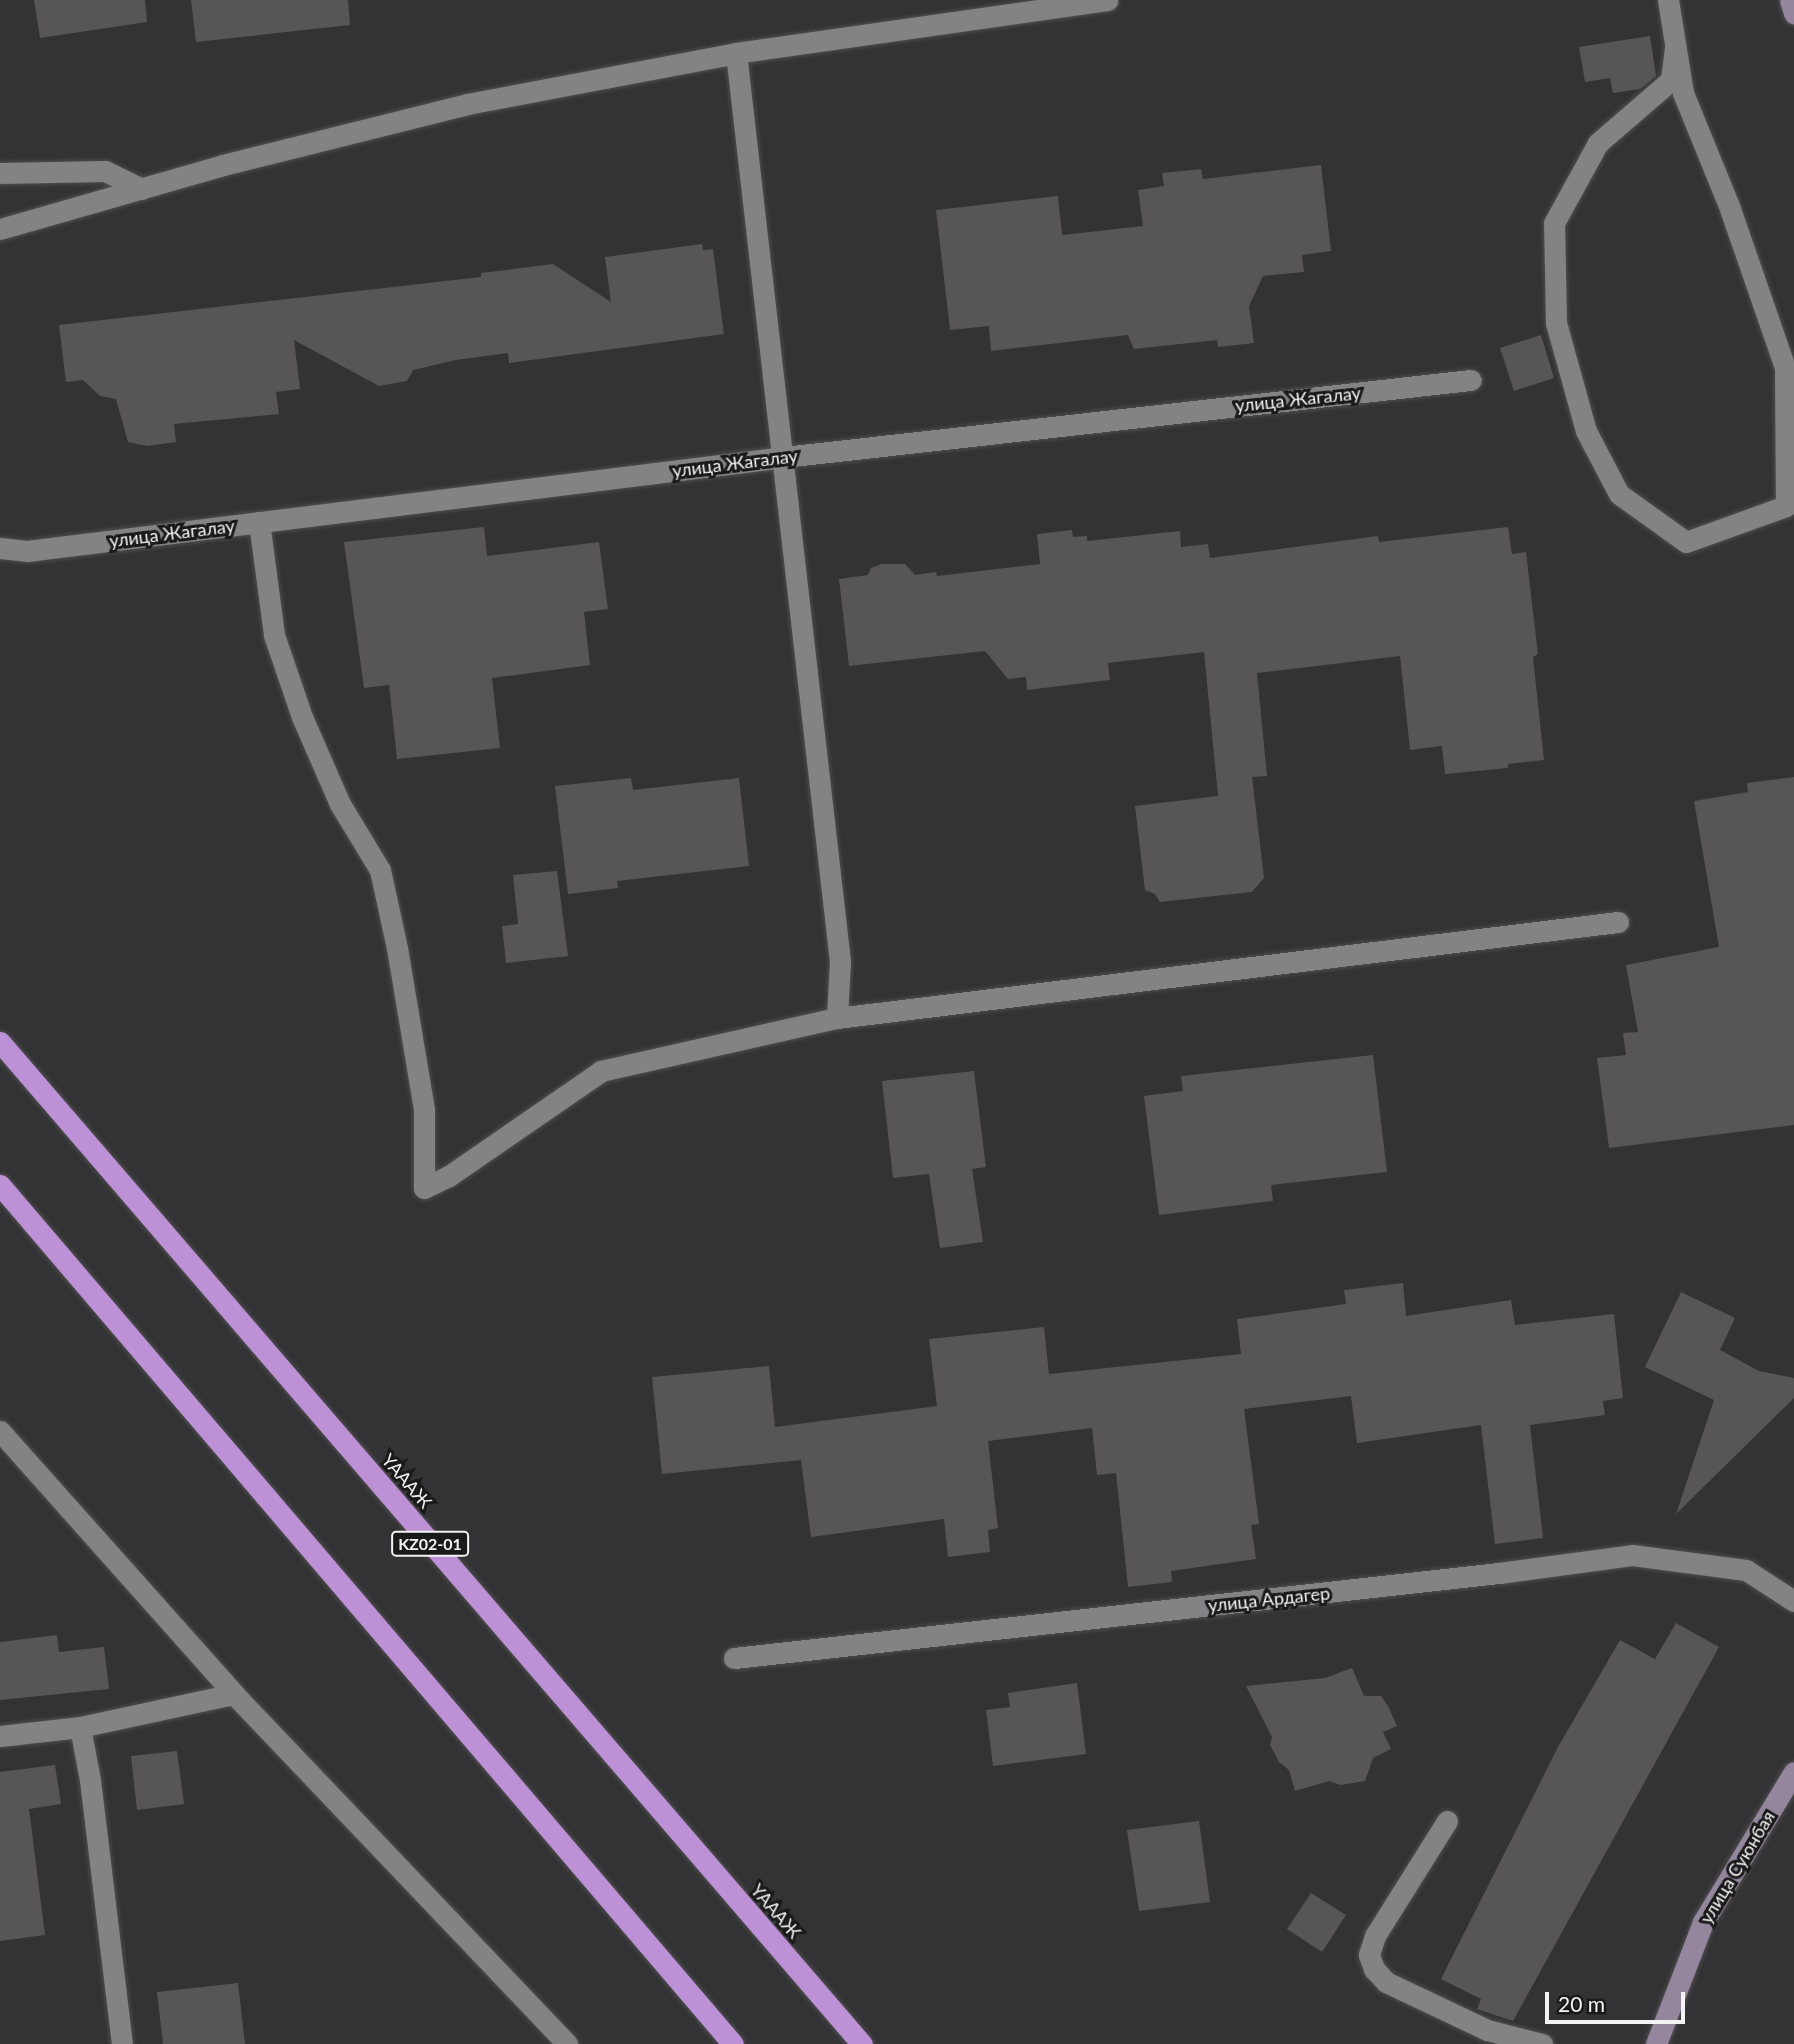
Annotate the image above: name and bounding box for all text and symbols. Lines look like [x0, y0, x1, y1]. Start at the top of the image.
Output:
street label: улица Жагалау [1234, 382, 1362, 416]
street label: улица Жагалау [671, 445, 799, 481]
street label: улица Жагалау [108, 515, 236, 551]
street label: ҮАААЖ [377, 1449, 437, 1513]
road number: KZ02-01 [390, 1532, 470, 1556]
street label: улица Ардагер [1207, 1582, 1331, 1616]
street label: улица Суюнбая [1695, 1807, 1779, 1927]
street label: ҮАААЖ [746, 1879, 806, 1943]
scale bar [1549, 1978, 1689, 2022]
text: 20 m [1558, 1991, 1605, 2016]

